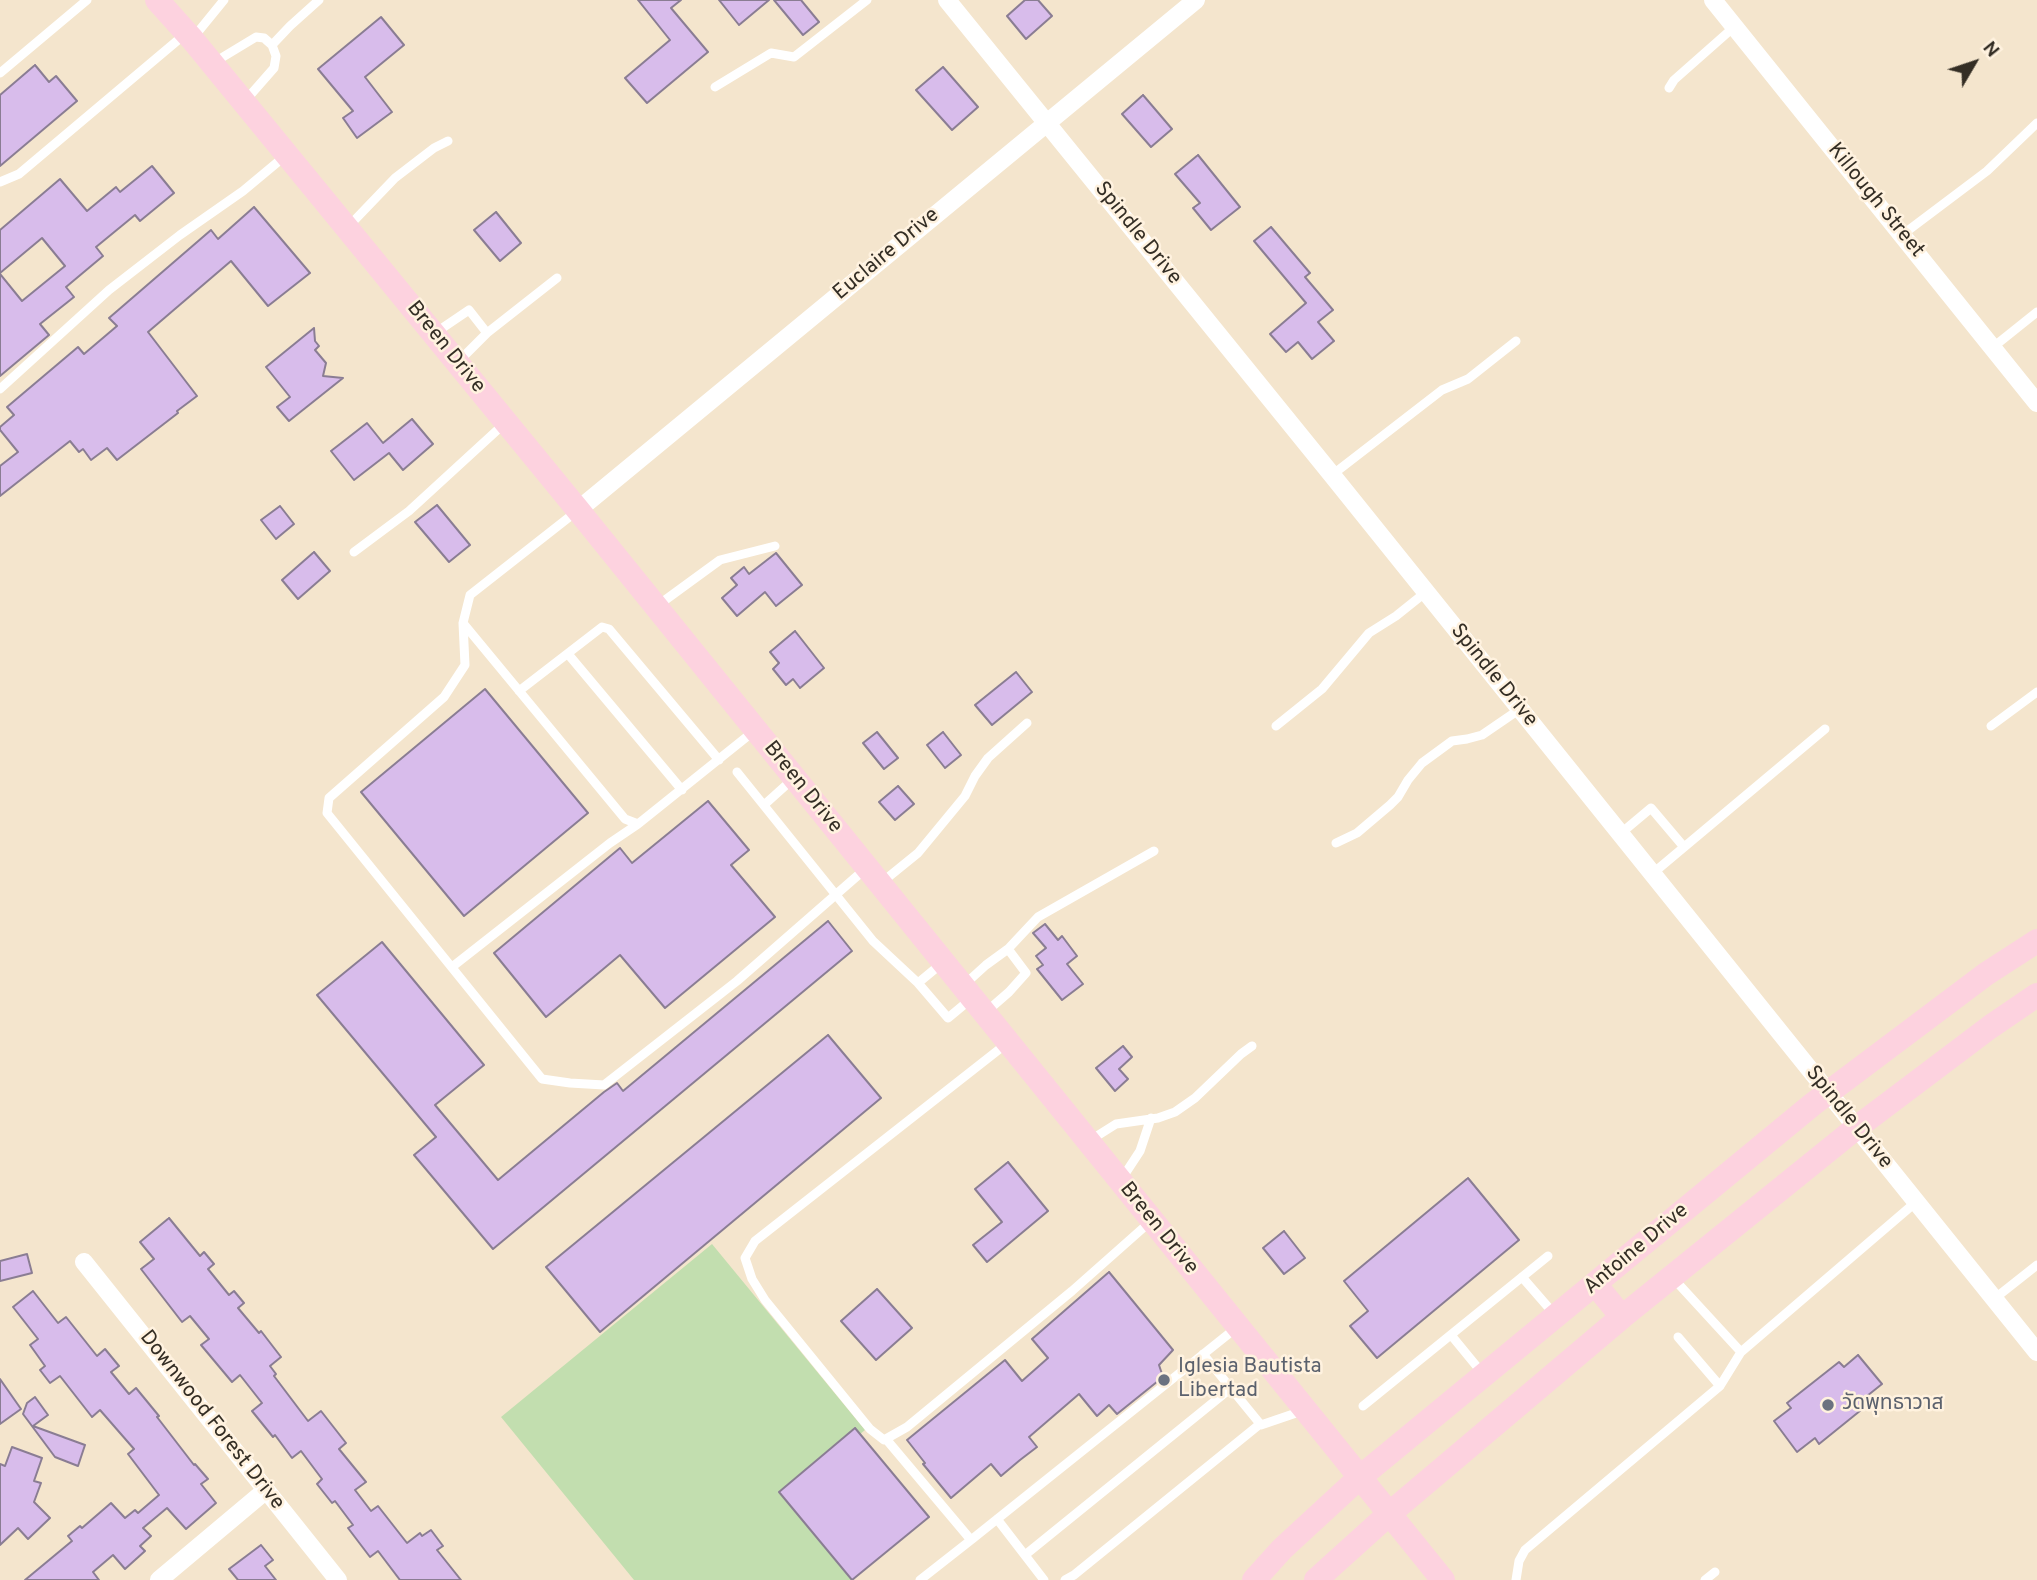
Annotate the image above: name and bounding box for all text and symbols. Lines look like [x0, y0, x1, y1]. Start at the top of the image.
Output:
north arrow [1939, 28, 2009, 98]
text: N [1977, 37, 2004, 63]
street label: Killough Street [1821, 139, 1929, 263]
street label: Spindle Drive [1088, 177, 1186, 291]
street label: Euclaire Drive [829, 203, 945, 307]
street label: Breen Drive [400, 297, 490, 399]
street label: Spindle Drive [1444, 619, 1542, 733]
street label: Breen Drive [757, 737, 847, 839]
street label: Spindle Drive [1799, 1061, 1897, 1175]
street label: Breen Drive [1113, 1178, 1203, 1280]
street label: Antoine Drive [1580, 1199, 1694, 1301]
street label: Downwood Forest Drive [133, 1326, 289, 1516]
place label: Iglesia Bautista Libertad [1178, 1355, 1322, 1405]
marker: Iglesia Bautista Libertad [1156, 1372, 1172, 1388]
place label: วัดพุทธาวาส [1842, 1392, 1943, 1418]
marker: วัดพุทธาวาส [1820, 1397, 1836, 1413]

